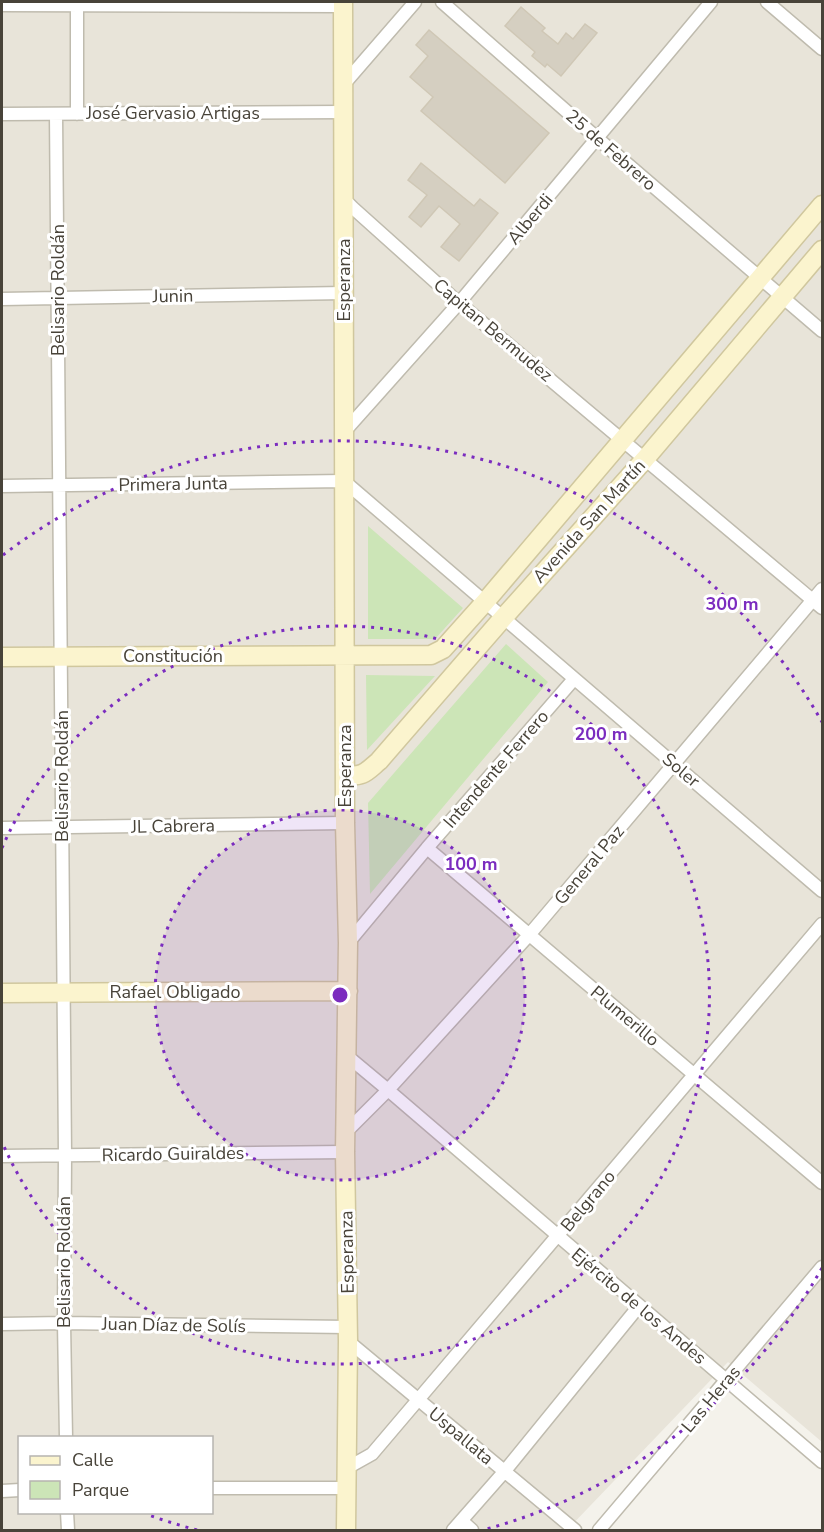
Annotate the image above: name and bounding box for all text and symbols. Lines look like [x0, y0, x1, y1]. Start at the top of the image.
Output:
street label: José Gervasio Artigas [85, 101, 260, 125]
street label: 25 de Febrero [561, 104, 661, 196]
street label: Alberdi [502, 188, 558, 250]
street label: Belisario Roldán [46, 224, 70, 356]
street label: Esperanza [332, 239, 356, 322]
street label: Capitan Bermudez [428, 273, 558, 387]
street label: Junin [152, 284, 193, 308]
street label: Avenida San Martín [527, 454, 651, 588]
street label: Primera Junta [118, 471, 228, 497]
text: 300 m [705, 592, 759, 616]
street label: Constitución [123, 644, 223, 668]
street label: Intendente Ferrero [438, 705, 554, 833]
street label: Belisario Roldán [50, 710, 74, 842]
text: 200 m [574, 722, 628, 746]
street label: Esperanza [333, 725, 357, 808]
street label: Soler [657, 747, 705, 793]
street label: JL Cabrera [130, 813, 215, 839]
street label: General Paz [549, 820, 629, 910]
text: 100 m [444, 852, 498, 876]
street label: Rafael Obligado [110, 980, 240, 1004]
street label: Plumerillo [585, 980, 665, 1052]
centre of rings [330, 985, 350, 1005]
street label: Ricardo Guiraldes [101, 1141, 245, 1167]
street label: Belgrano [555, 1165, 621, 1237]
street label: Belisario Roldán [52, 1196, 76, 1328]
street label: Esperanza [334, 1210, 360, 1294]
street label: Ejército de los Andes [566, 1242, 712, 1370]
street label: Juan Díaz de Solís [101, 1312, 246, 1338]
street label: Las Heras [676, 1360, 746, 1438]
street label: Uspallata [423, 1402, 499, 1470]
legend [18, 1436, 213, 1514]
text: Calle [72, 1448, 114, 1472]
text: Parque [72, 1478, 129, 1502]

